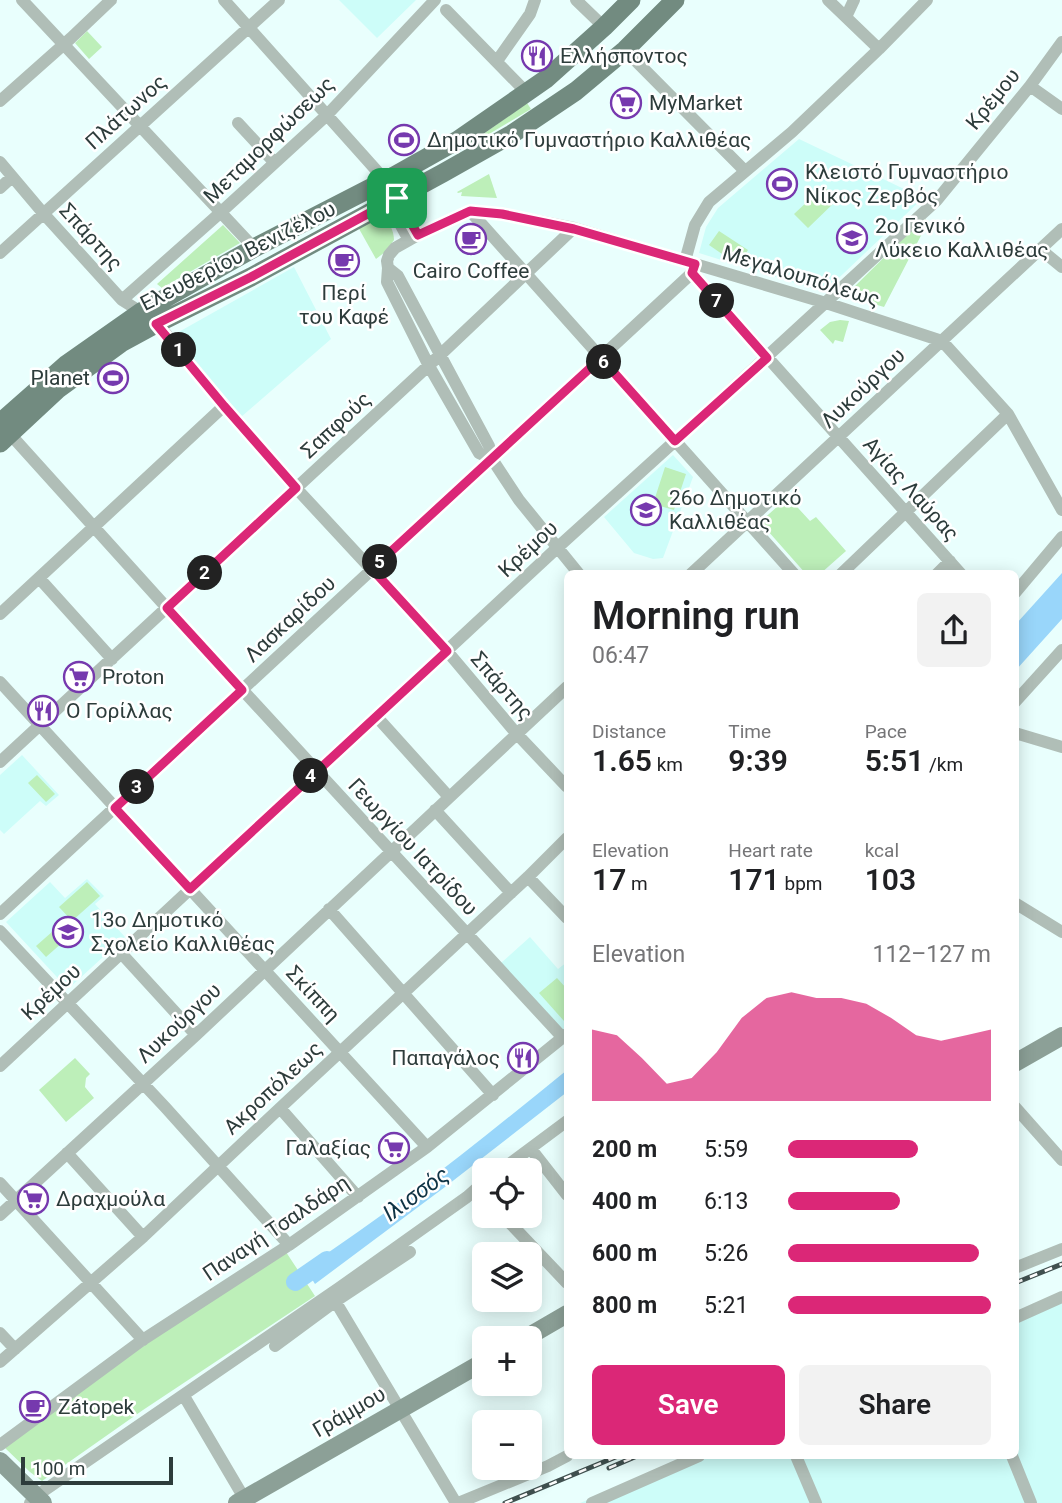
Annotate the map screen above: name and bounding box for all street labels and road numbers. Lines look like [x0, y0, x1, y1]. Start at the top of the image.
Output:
street label: Κρέμου [961, 64, 1025, 134]
street label: Πλάτωνος [81, 70, 171, 154]
street label: Μεταμορφώσεως [199, 72, 339, 208]
street label: Ελευθερίου Βενιζέλου [136, 196, 340, 316]
street label: Σπάρτης [55, 198, 127, 276]
street label: Μεγαλουπόλεως [719, 241, 883, 311]
street label: Λυκούργου [816, 343, 910, 433]
street label: Σαπφούς [296, 387, 376, 463]
street label: Αγίας Λαύρας [858, 432, 964, 546]
street label: Κρέμου [494, 516, 562, 582]
street label: Λασκαρίδου [240, 571, 340, 667]
street label: Σπάρτης [466, 647, 538, 725]
street label: Γεωργίου Ιατρίδου [343, 774, 483, 920]
street label: Κρέμου [17, 959, 85, 1025]
street label: Σκίππη [281, 961, 345, 1027]
street label: Λυκούργου [132, 978, 226, 1068]
street label: Ακροπόλεως [219, 1036, 327, 1140]
street label: Παναγή Τσαλδάρη [198, 1170, 354, 1286]
street label: Γράμμου [308, 1382, 390, 1442]

